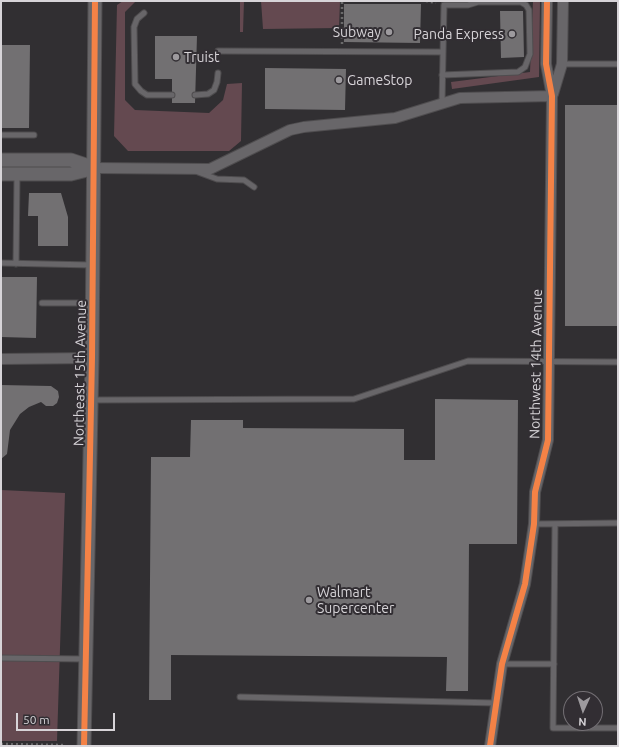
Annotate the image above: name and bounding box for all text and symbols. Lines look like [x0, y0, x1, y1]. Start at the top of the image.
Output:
place label: Subway [333, 24, 381, 40]
place label: Panda Express [414, 26, 504, 42]
marker: Subway [384, 27, 394, 37]
marker: Panda Express [507, 29, 517, 39]
place label: Truist [184, 49, 220, 65]
marker: Truist [171, 52, 181, 62]
place label: GameStop [347, 72, 412, 88]
marker: GameStop [334, 75, 344, 85]
street label: Northwest 14th Avenue [526, 289, 546, 439]
street label: Northeast 15th Avenue [70, 300, 90, 446]
place label: Walmart Supercenter [317, 584, 394, 616]
marker: Walmart Supercenter [304, 595, 314, 605]
north arrow [563, 691, 603, 731]
scale bar [18, 705, 117, 731]
text: 50 m [23, 713, 50, 726]
text: N [578, 716, 587, 728]

